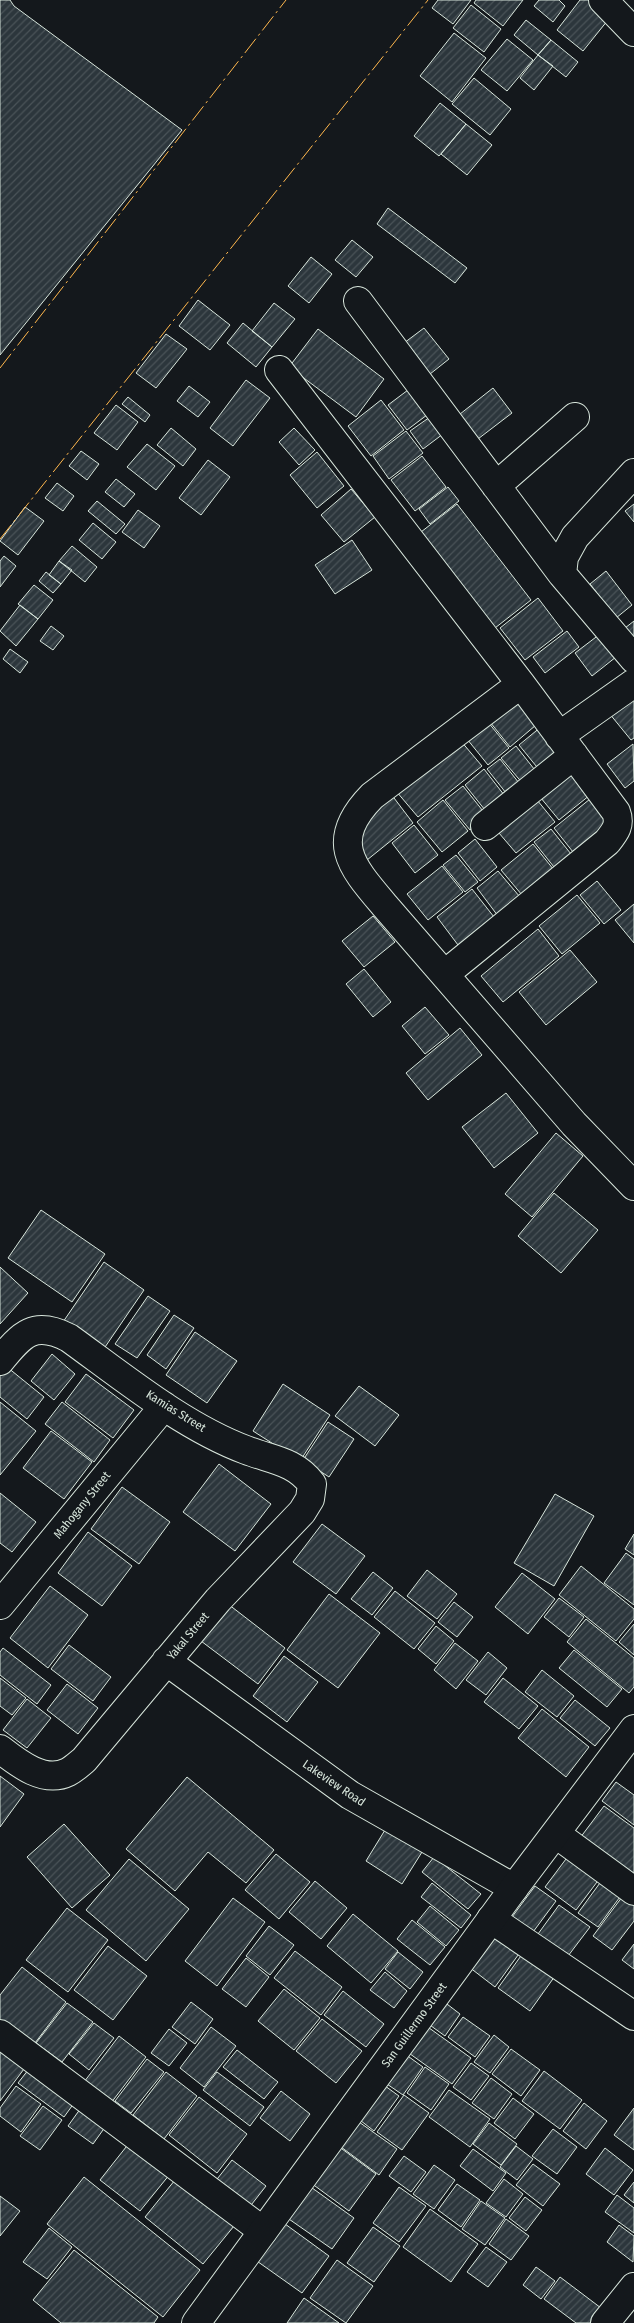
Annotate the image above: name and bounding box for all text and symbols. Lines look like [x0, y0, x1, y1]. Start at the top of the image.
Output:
street label: Kamias Street [144, 1387, 208, 1435]
street label: Mahogany Street [51, 1469, 113, 1541]
street label: Yakal Street [164, 1609, 212, 1663]
street label: Lakeview Road [300, 1757, 368, 1809]
street label: San Guillermo Street [379, 1980, 450, 2070]

